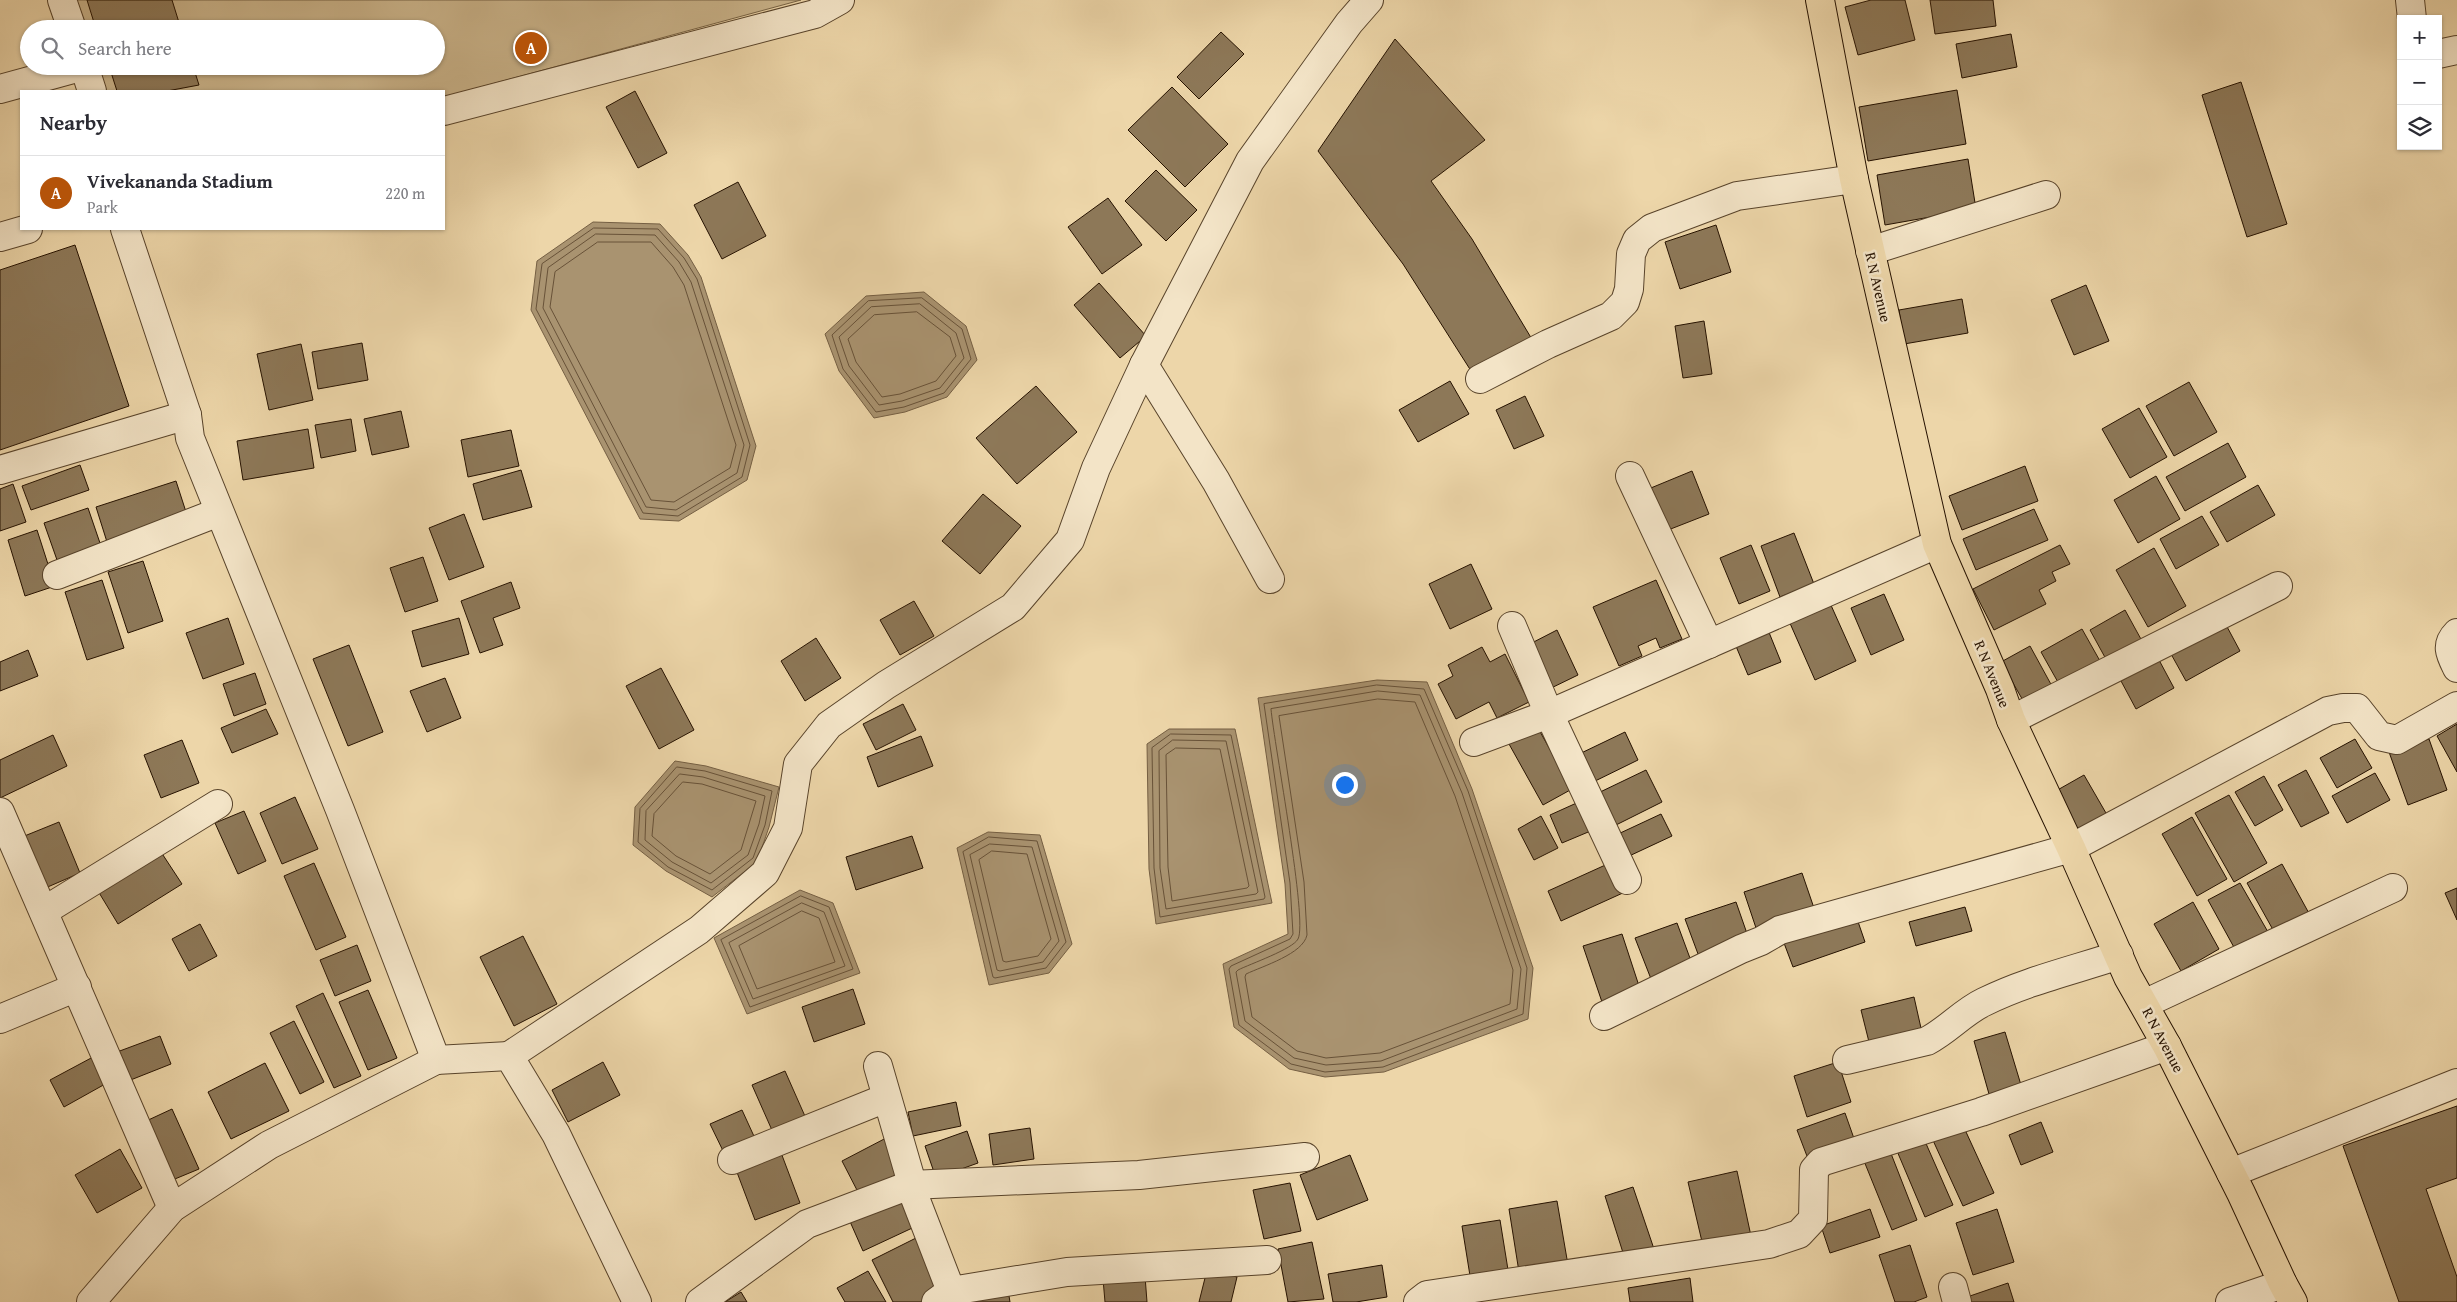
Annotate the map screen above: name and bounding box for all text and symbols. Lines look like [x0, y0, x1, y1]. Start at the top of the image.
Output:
map controls [2397, 15, 2442, 150]
button: + [2397, 15, 2442, 60]
search box [20, 20, 445, 75]
pin: A [515, 29, 547, 67]
icon: search [38, 34, 66, 62]
text: Search here [78, 34, 172, 62]
button: − [2397, 60, 2442, 105]
button: layers [2397, 105, 2442, 150]
text: Nearby [40, 107, 107, 138]
text: Vivekananda Stadium [87, 167, 273, 195]
text: A [51, 181, 61, 205]
text: 220 m [385, 181, 425, 205]
text: Park [87, 195, 118, 219]
street label: R N Avenue [1860, 250, 1897, 324]
street label: R N Avenue [1969, 637, 2016, 711]
your location [1332, 772, 1358, 798]
street label: R N Avenue [2137, 1003, 2189, 1076]

